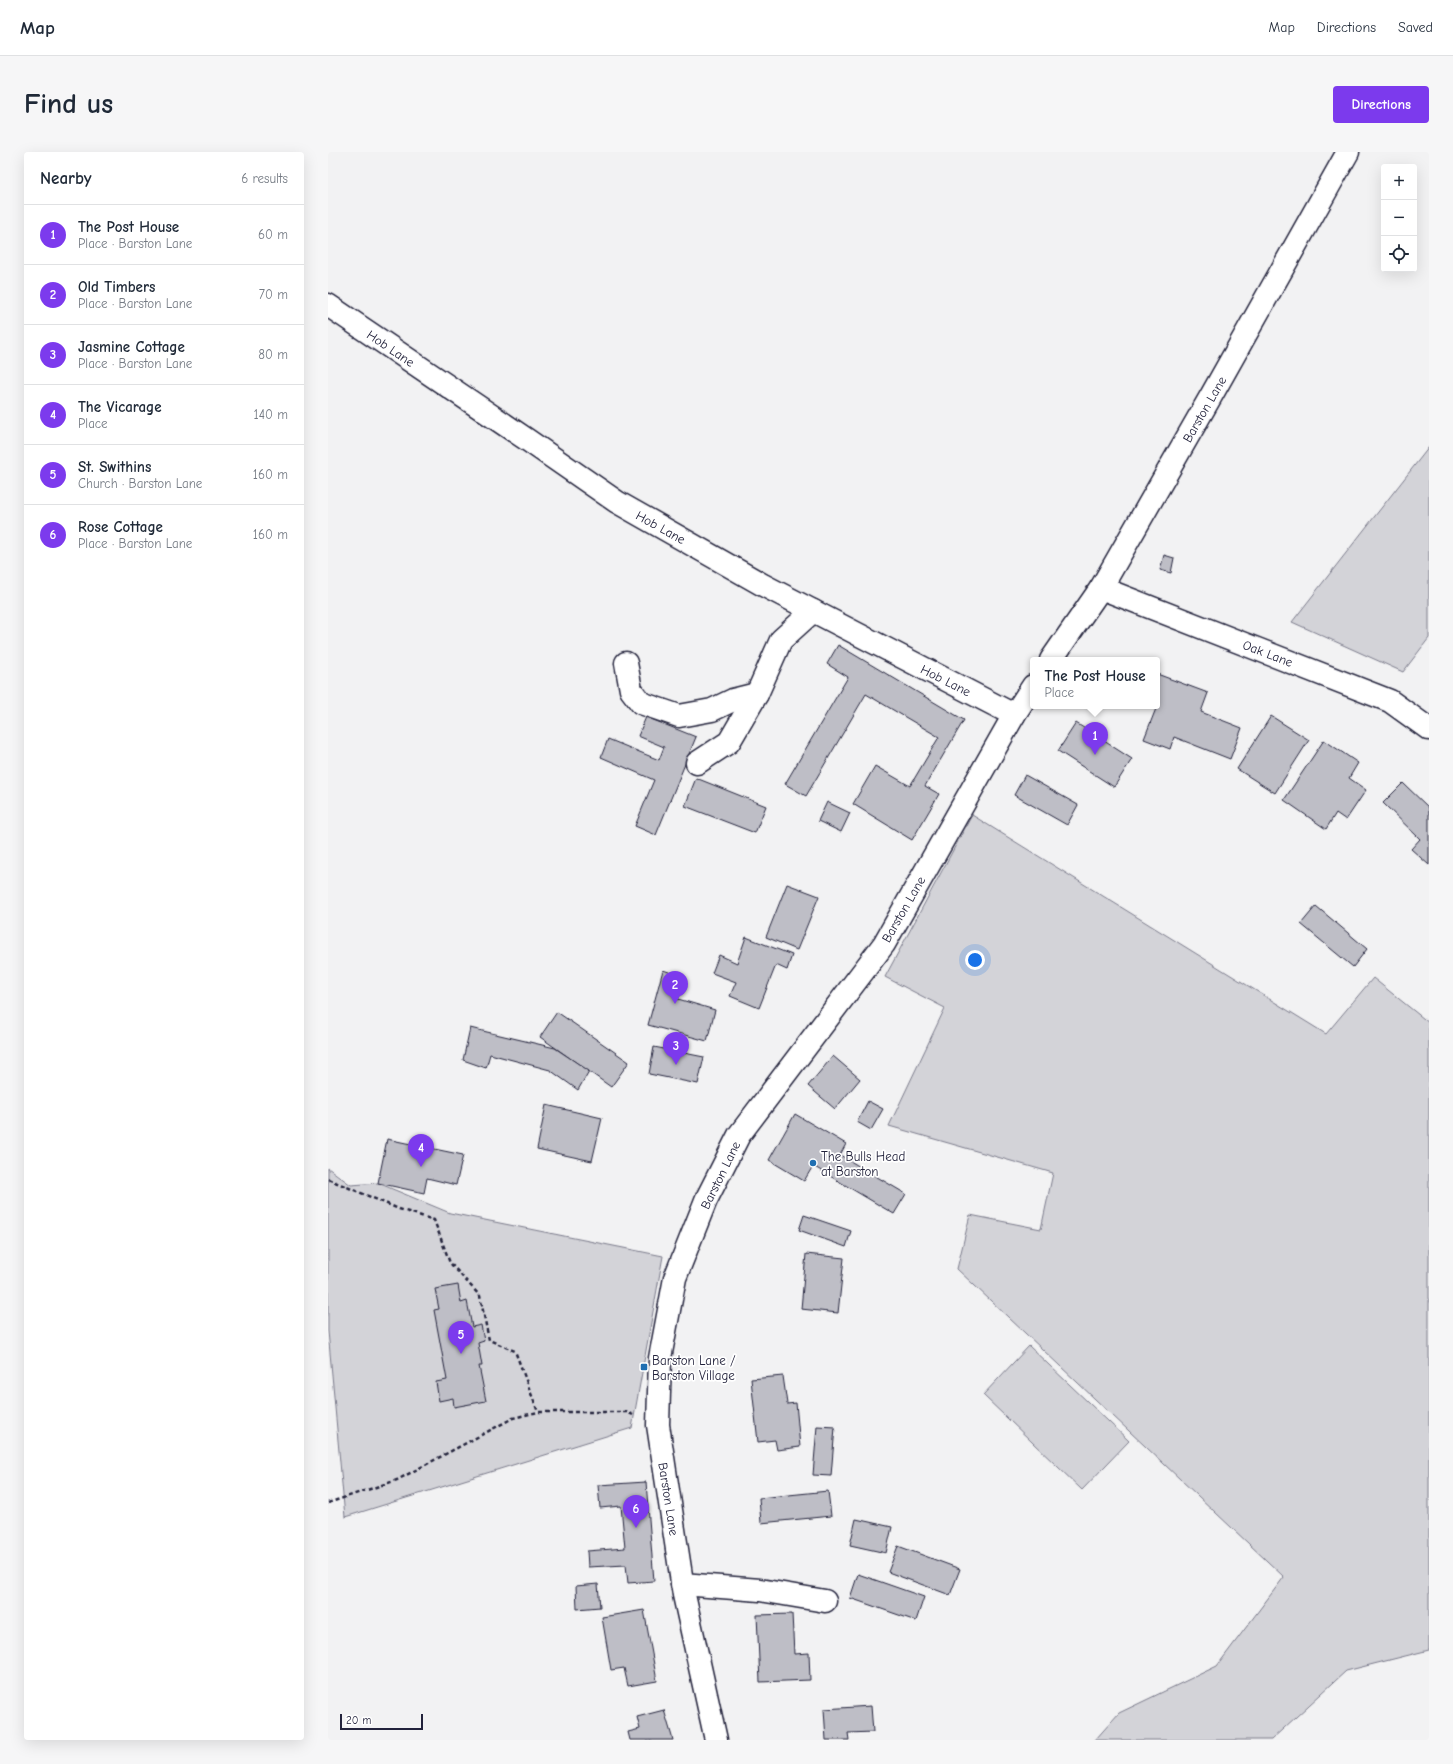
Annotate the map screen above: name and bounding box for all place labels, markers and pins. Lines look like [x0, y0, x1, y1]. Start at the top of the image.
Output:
pin: 1 [1082, 722, 1108, 755]
pin: 2 [662, 971, 688, 1004]
pin: 3 [663, 1032, 689, 1065]
pin: 4 [408, 1134, 434, 1167]
place label: The Bulls Head at Barston [821, 1149, 905, 1179]
marker: The Bulls Head at Barston [808, 1158, 818, 1168]
pin: 5 [448, 1321, 474, 1354]
place label: Barston Lane / Barston Village [652, 1353, 736, 1383]
marker: Barston Lane / Barston Village [639, 1362, 649, 1372]
pin: 6 [623, 1495, 649, 1528]

